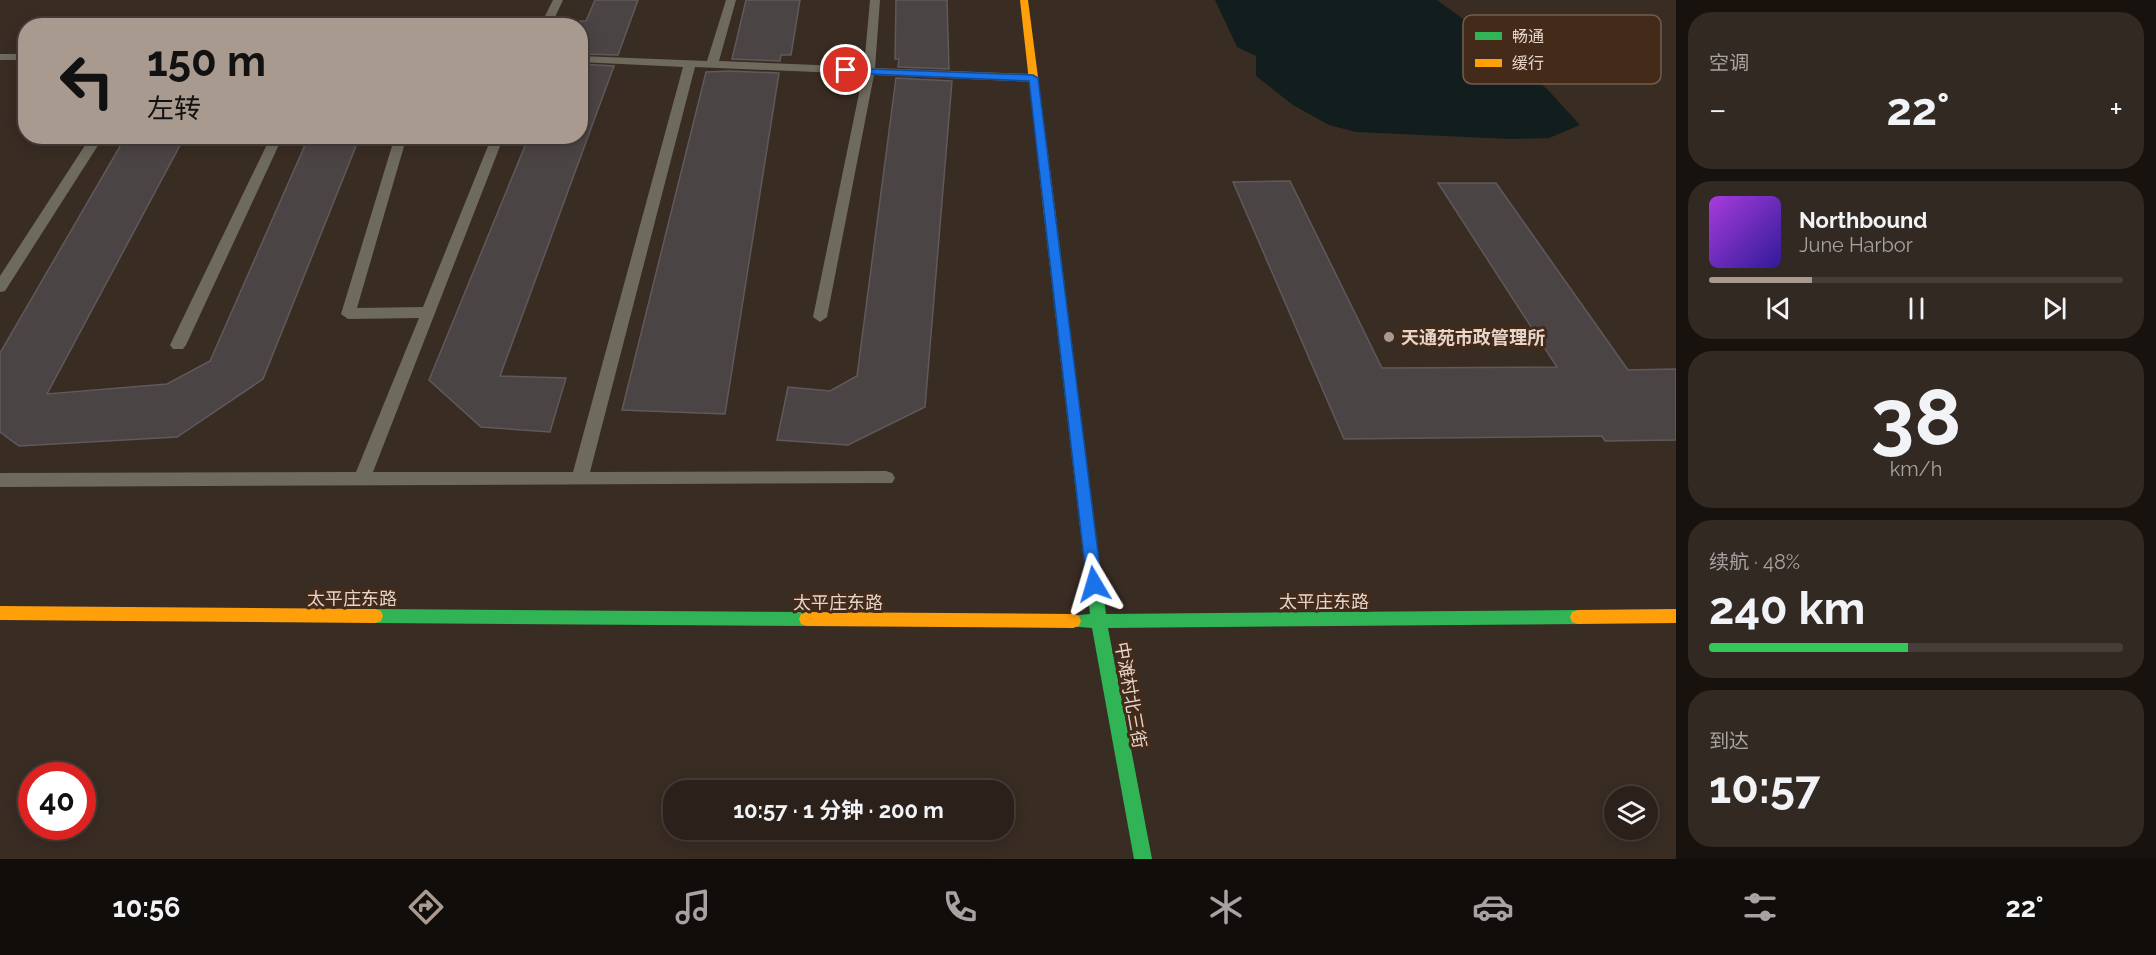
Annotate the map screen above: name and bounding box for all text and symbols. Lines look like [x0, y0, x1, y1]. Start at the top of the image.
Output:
legend [1463, 15, 1661, 84]
text: 畅通 [1512, 27, 1544, 46]
text: 150 m [147, 37, 266, 86]
icon: left [48, 42, 126, 120]
pin [820, 44, 871, 95]
text: 空调 [1709, 51, 1749, 75]
icon: arrive [829, 53, 862, 86]
text: 缓行 [1512, 54, 1544, 73]
text: 22° [1886, 83, 1950, 136]
text: − [1709, 90, 1727, 129]
text: + [2109, 90, 2123, 129]
text: 左转 [147, 93, 201, 124]
text: Northbound [1799, 207, 1928, 233]
text: June Harbor [1799, 233, 1913, 257]
icon: previous [1762, 292, 1795, 325]
icon: pause [1900, 292, 1933, 325]
icon: next [2038, 292, 2071, 325]
place label: 天通苑市政管理所 [1401, 327, 1545, 348]
marker: 天通苑市政管理所 [1382, 330, 1396, 344]
text: 38 [1871, 372, 1961, 463]
text: km/h [1890, 457, 1942, 481]
text: 续航 · 48% [1709, 550, 1800, 574]
position arrow [1062, 552, 1126, 616]
text: 240 km [1709, 582, 1866, 635]
street label: 太平庄东路 [307, 588, 397, 609]
street label: 太平庄东路 [1279, 591, 1369, 612]
street label: 太平庄东路 [793, 592, 883, 613]
street label: 中滩村北三街 [1111, 640, 1151, 750]
text: 到达 [1709, 729, 1749, 753]
text: 10:57 [1709, 761, 1820, 814]
speed limit sign: 40 [18, 762, 96, 840]
map controls [1604, 786, 1658, 840]
button: layers [1604, 786, 1658, 840]
text: 10:57 · 1 分钟 · 200 m [733, 797, 944, 823]
icon: directions [405, 886, 447, 928]
icon: music [672, 886, 714, 928]
icon: phone [939, 886, 981, 928]
icon: climate [1205, 886, 1247, 928]
icon: car [1472, 886, 1514, 928]
icon: filters [1739, 886, 1781, 928]
text: 10:56 [112, 892, 180, 923]
text: 22° [2006, 892, 2044, 923]

